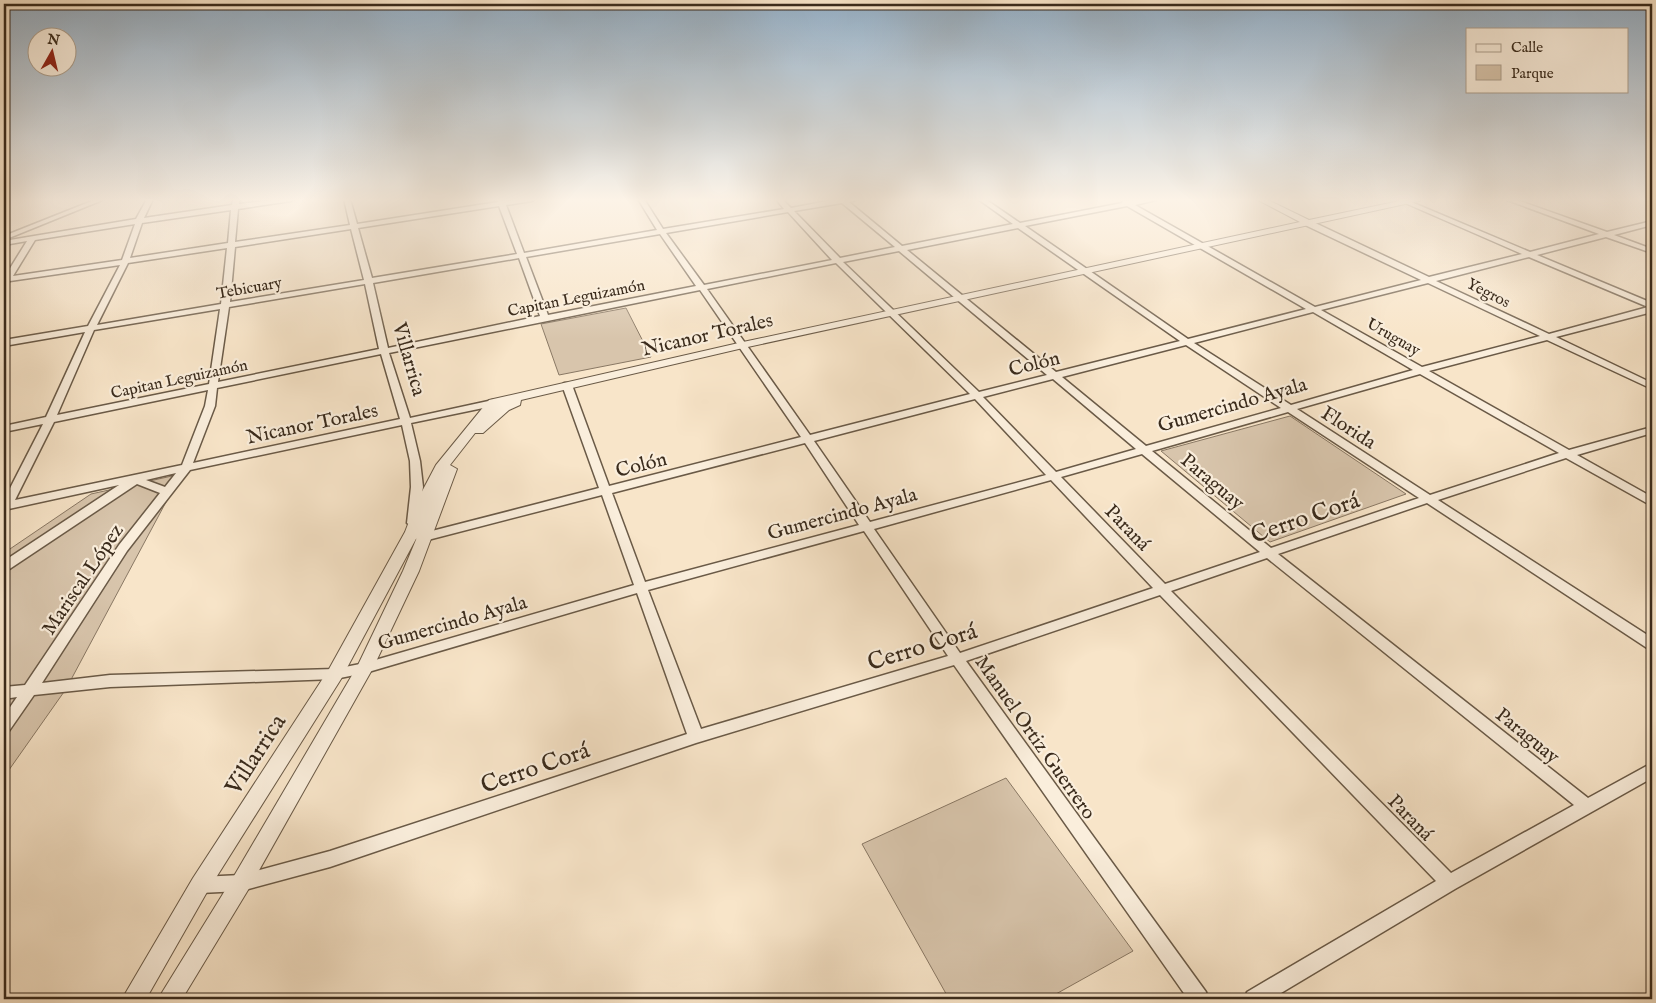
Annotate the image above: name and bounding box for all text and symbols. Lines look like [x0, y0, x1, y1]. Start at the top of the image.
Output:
north arrow [28, 28, 78, 78]
legend [1466, 28, 1628, 92]
text: N [45, 30, 61, 50]
text: Calle [1511, 38, 1543, 57]
text: Parque [1511, 64, 1554, 83]
street label: Tebicuary [215, 273, 284, 305]
street label: Yegros [1463, 274, 1514, 313]
street label: Capitan Leguizamón [506, 276, 647, 322]
street label: Nicanor Torales [639, 308, 775, 363]
street label: Uruguay [1362, 314, 1424, 361]
street label: Villarrica [386, 319, 431, 399]
street label: Colón [1006, 346, 1063, 383]
street label: Capitan Leguizamón [109, 356, 250, 404]
street label: Gumercindo Ayala [1155, 372, 1310, 439]
street label: Nicanor Torales [244, 398, 380, 451]
street label: Florida [1316, 401, 1381, 455]
street label: Colón [613, 447, 670, 484]
street label: Paraguay [1175, 448, 1249, 516]
street label: Gumercindo Ayala [765, 482, 920, 546]
street label: Cerro Corá [1247, 485, 1365, 551]
street label: Paraná [1099, 499, 1155, 557]
street label: Mariscal López [37, 519, 130, 640]
street label: Gumercindo Ayala [375, 590, 530, 657]
street label: Cerro Corá [864, 616, 982, 679]
street label: Manuel Ortiz Guerrero [969, 651, 1101, 825]
street label: Paraguay [1490, 703, 1564, 770]
street label: Villarrica [218, 708, 294, 802]
street label: Cerro Corá [477, 735, 595, 801]
street label: Paraná [1382, 789, 1438, 847]

